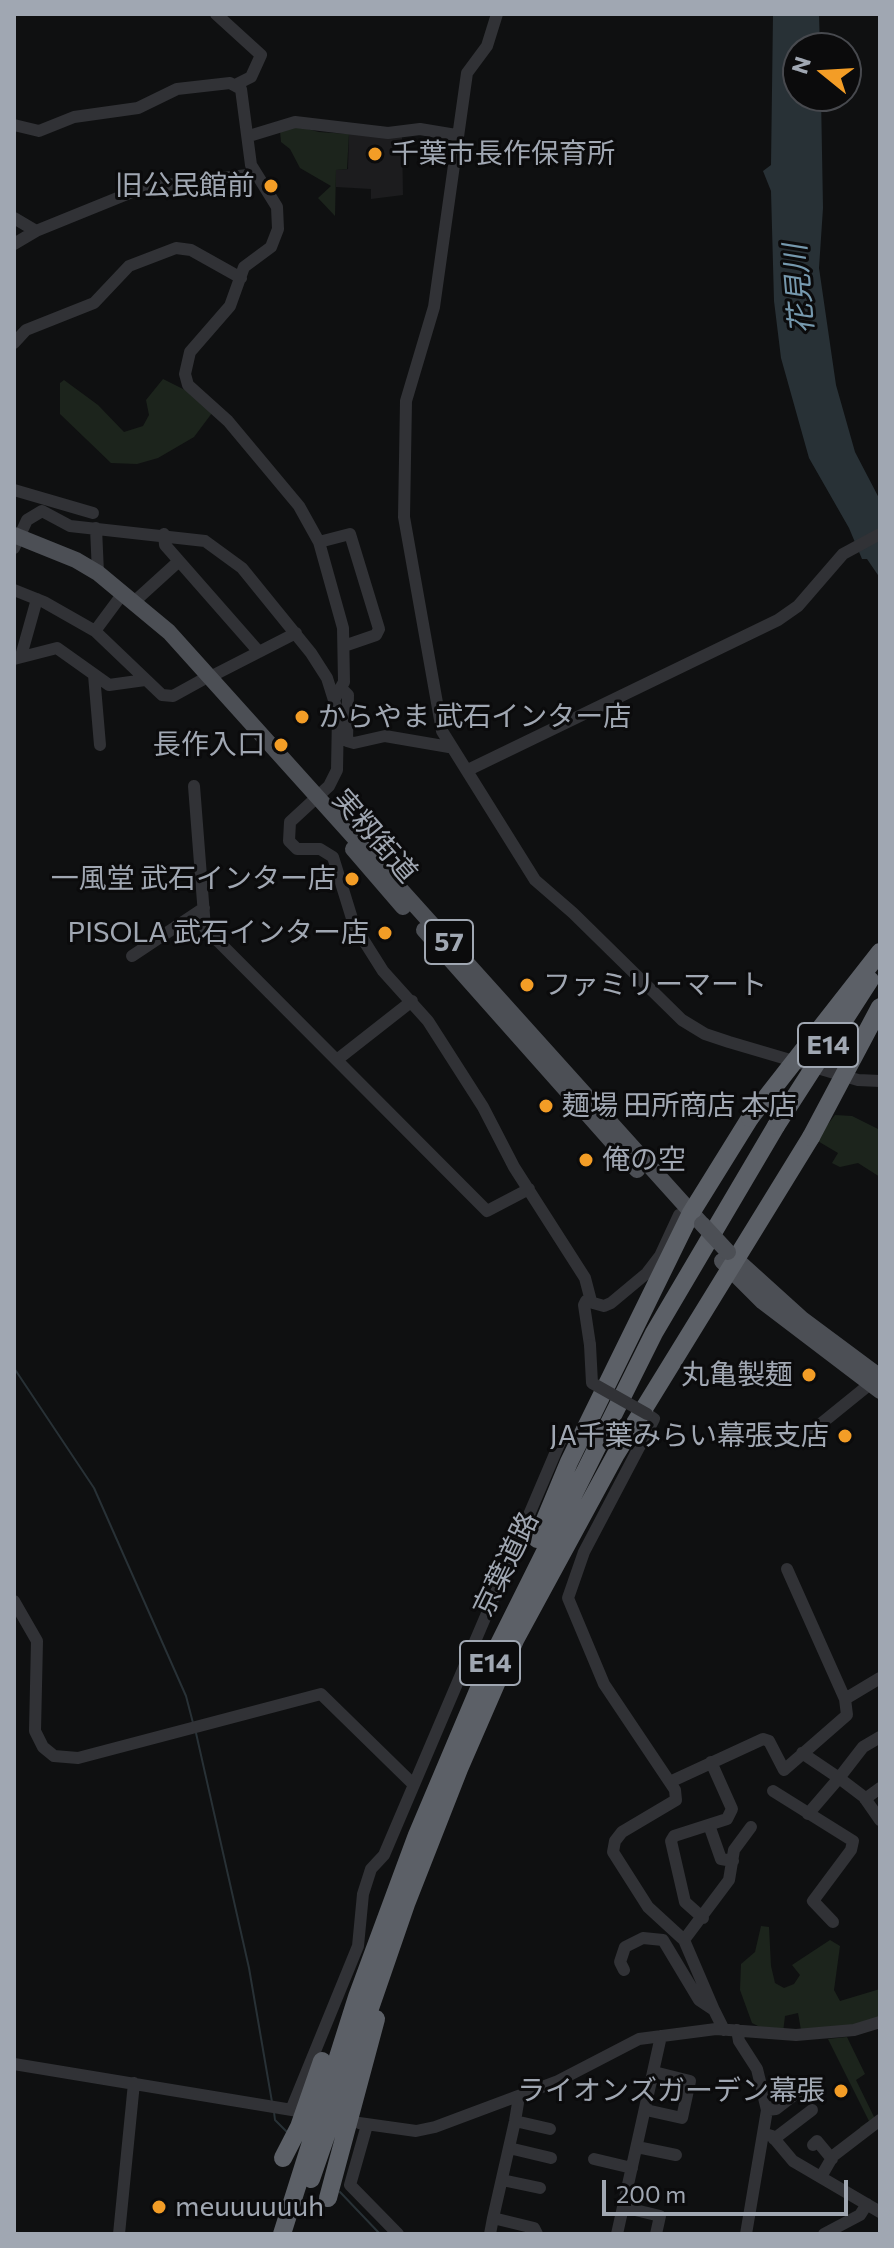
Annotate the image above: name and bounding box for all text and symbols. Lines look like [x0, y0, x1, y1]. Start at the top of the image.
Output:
north arrow [782, 32, 862, 112]
text: N [785, 53, 816, 77]
place label: 千葉市長作保育所 [391, 137, 615, 171]
marker: 千葉市長作保育所 [366, 145, 384, 163]
place label: 旧公民館前 [115, 169, 255, 203]
marker: 旧公民館前 [262, 177, 280, 195]
water label: 花見川 [777, 243, 821, 335]
place label: からやま 武石インター店 [318, 700, 631, 734]
marker: からやま 武石インター店 [293, 708, 311, 726]
place label: 長作入口 [153, 728, 265, 762]
marker: 長作入口 [272, 736, 290, 754]
street label: 実籾街道 [326, 783, 424, 889]
place label: 一風堂 武石インター店 [51, 862, 336, 896]
marker: 一風堂 武石インター店 [343, 870, 361, 888]
place label: PISOLA 武石インター店 [68, 916, 369, 950]
road number: 57 [425, 920, 473, 964]
marker: PISOLA 武石インター店 [376, 924, 394, 942]
place label: ファミリーマート [543, 968, 767, 1002]
marker: ファミリーマート [518, 976, 536, 994]
road number: E14 [798, 1023, 858, 1067]
place label: 麺場 田所商店 本店 [562, 1089, 797, 1123]
marker: 麺場 田所商店 本店 [537, 1097, 555, 1115]
place label: 俺の空 [602, 1143, 686, 1177]
marker: 俺の空 [577, 1151, 595, 1169]
place label: 丸亀製麺 [681, 1358, 793, 1392]
marker: 丸亀製麺 [800, 1366, 818, 1384]
place label: JA千葉みらい幕張支店 [550, 1419, 829, 1453]
marker: JA千葉みらい幕張支店 [836, 1427, 854, 1445]
street label: 京葉道路 [466, 1506, 546, 1622]
road number: E14 [460, 1641, 520, 1685]
place label: ライオンズガーデン幕張 [517, 2074, 825, 2108]
marker: ライオンズガーデン幕張 [832, 2082, 850, 2100]
scale bar [606, 2164, 852, 2214]
text: 200 m [616, 2179, 686, 2208]
place label: meuuuuuuh [175, 2190, 324, 2224]
marker: meuuuuuuh [150, 2198, 168, 2216]

